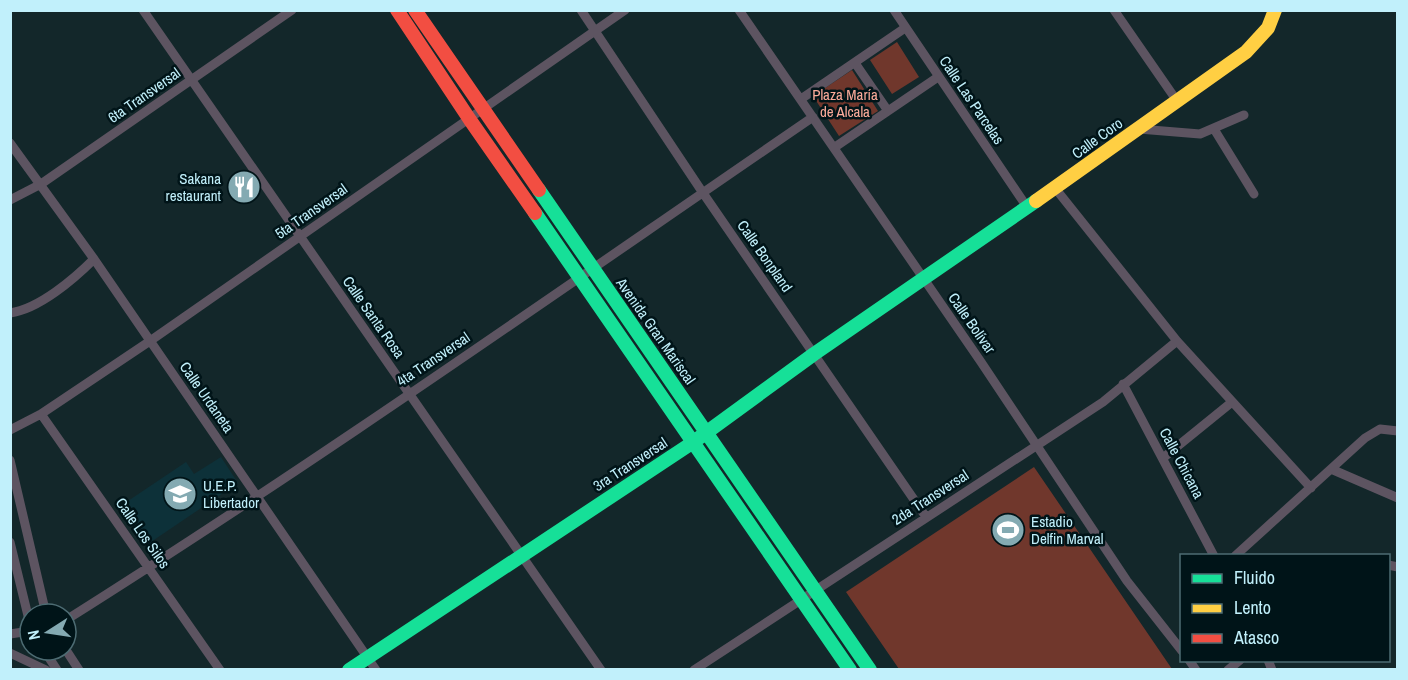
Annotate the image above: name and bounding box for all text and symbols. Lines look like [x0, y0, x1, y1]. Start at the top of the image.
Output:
street label: Calle Las Parcelas [935, 52, 1009, 148]
street label: 6ta Transversal [104, 62, 184, 128]
park label: Plaza María de Alcala [812, 84, 878, 122]
street label: Calle Coro [1067, 112, 1127, 164]
place label: Sakana restaurant [166, 168, 222, 206]
restaurant icon: Sakana restaurant [226, 169, 262, 205]
street label: 5ta Transversal [271, 178, 351, 244]
street label: Calle Bonpland [732, 216, 798, 296]
street label: Calle Santa Rosa [338, 272, 410, 362]
street label: Avenida Gran Mariscal [611, 273, 701, 388]
street label: Calle Bolívar [943, 288, 1001, 358]
street label: 4ta Transversal [392, 327, 474, 391]
street label: Calle Urdaneta [175, 357, 239, 437]
street label: Calle Chicana [1155, 424, 1209, 502]
street label: 3ra Transversal [589, 432, 671, 496]
street label: 2da Transversal [888, 464, 972, 530]
place label: U.E.P. Libertador [203, 475, 259, 513]
school or university icon: U.E.P. Libertador [162, 476, 198, 512]
street label: Calle Los Silos [111, 493, 175, 573]
place label: Estadio Delfin Marval [1031, 511, 1103, 549]
sports icon: Estadio Delfin Marval [990, 512, 1026, 548]
legend [1180, 554, 1390, 662]
text: Fluido [1234, 565, 1275, 590]
text: Lento [1234, 595, 1271, 620]
north arrow [18, 602, 78, 662]
text: Atasco [1233, 625, 1279, 650]
text: N [22, 628, 45, 642]

